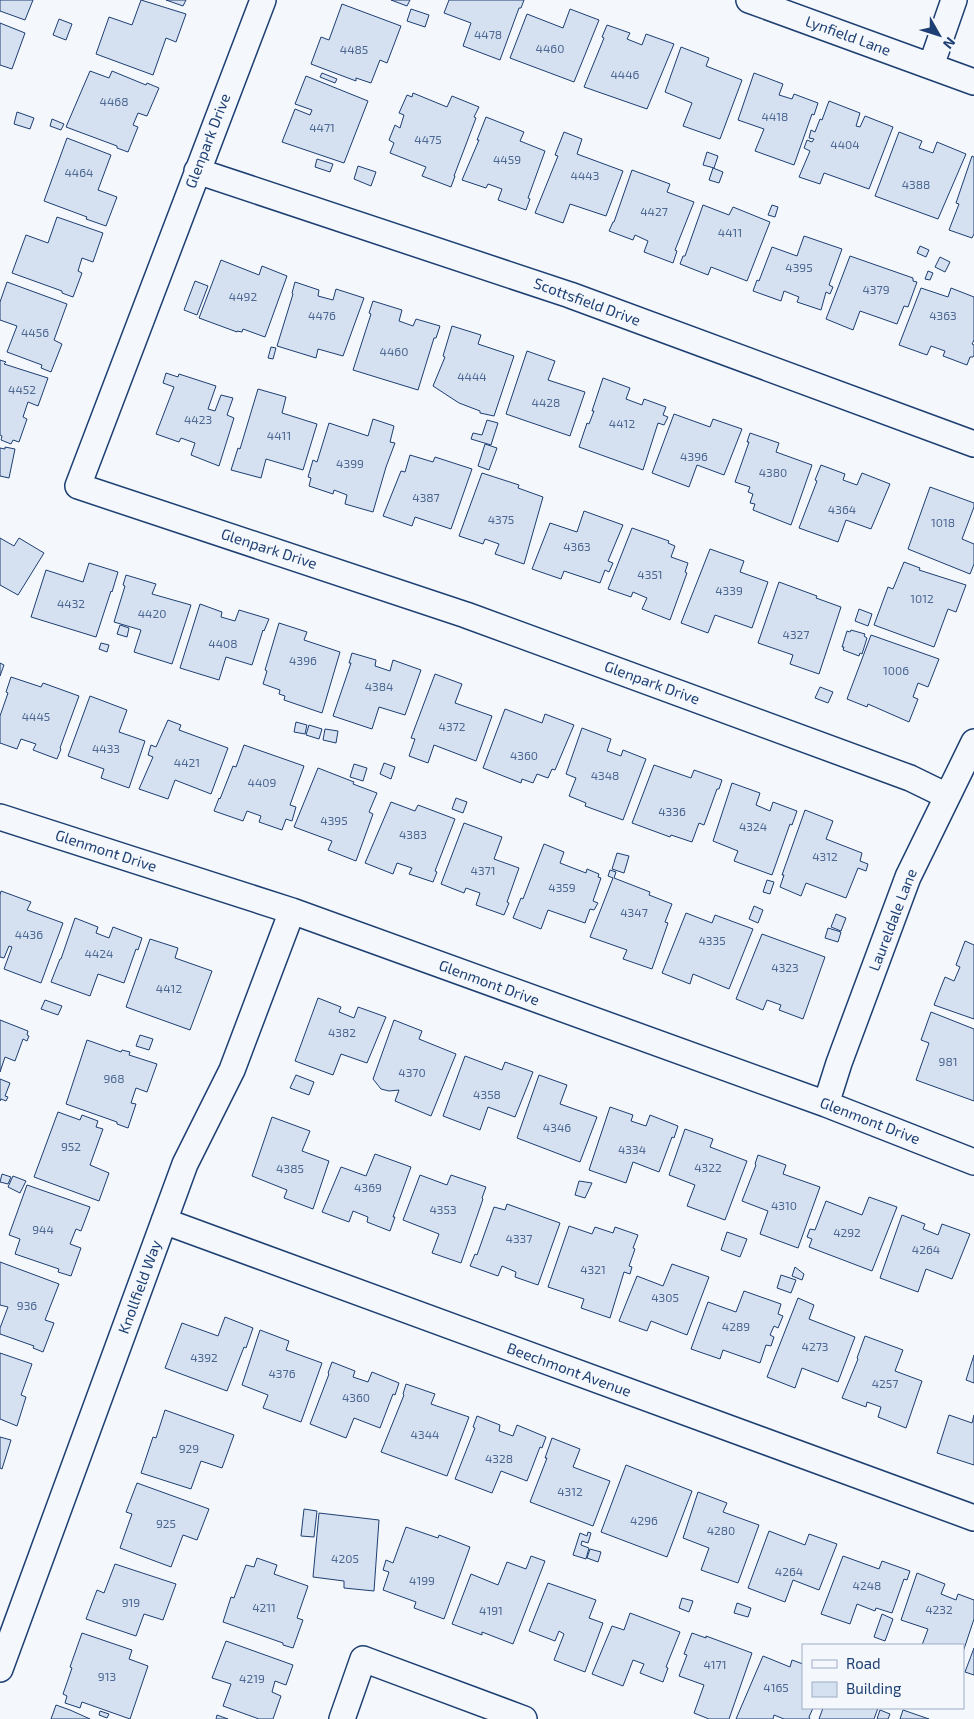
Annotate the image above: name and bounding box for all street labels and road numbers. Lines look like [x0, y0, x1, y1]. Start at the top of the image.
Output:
street label: Lynfield Lane [803, 11, 894, 59]
street label: Glenpark Drive [181, 91, 233, 191]
street label: Scottsfield Drive [531, 273, 643, 329]
street label: Glenpark Drive [219, 524, 320, 572]
street label: Glenpark Drive [602, 656, 702, 708]
street label: Glenmont Drive [53, 825, 159, 875]
street label: Laureldale Lane [864, 866, 920, 973]
street label: Glenmont Drive [437, 956, 542, 1009]
street label: Glenmont Drive [818, 1093, 923, 1147]
street label: Knollfield Way [114, 1237, 164, 1336]
street label: Beechmont Avenue [505, 1338, 634, 1400]

